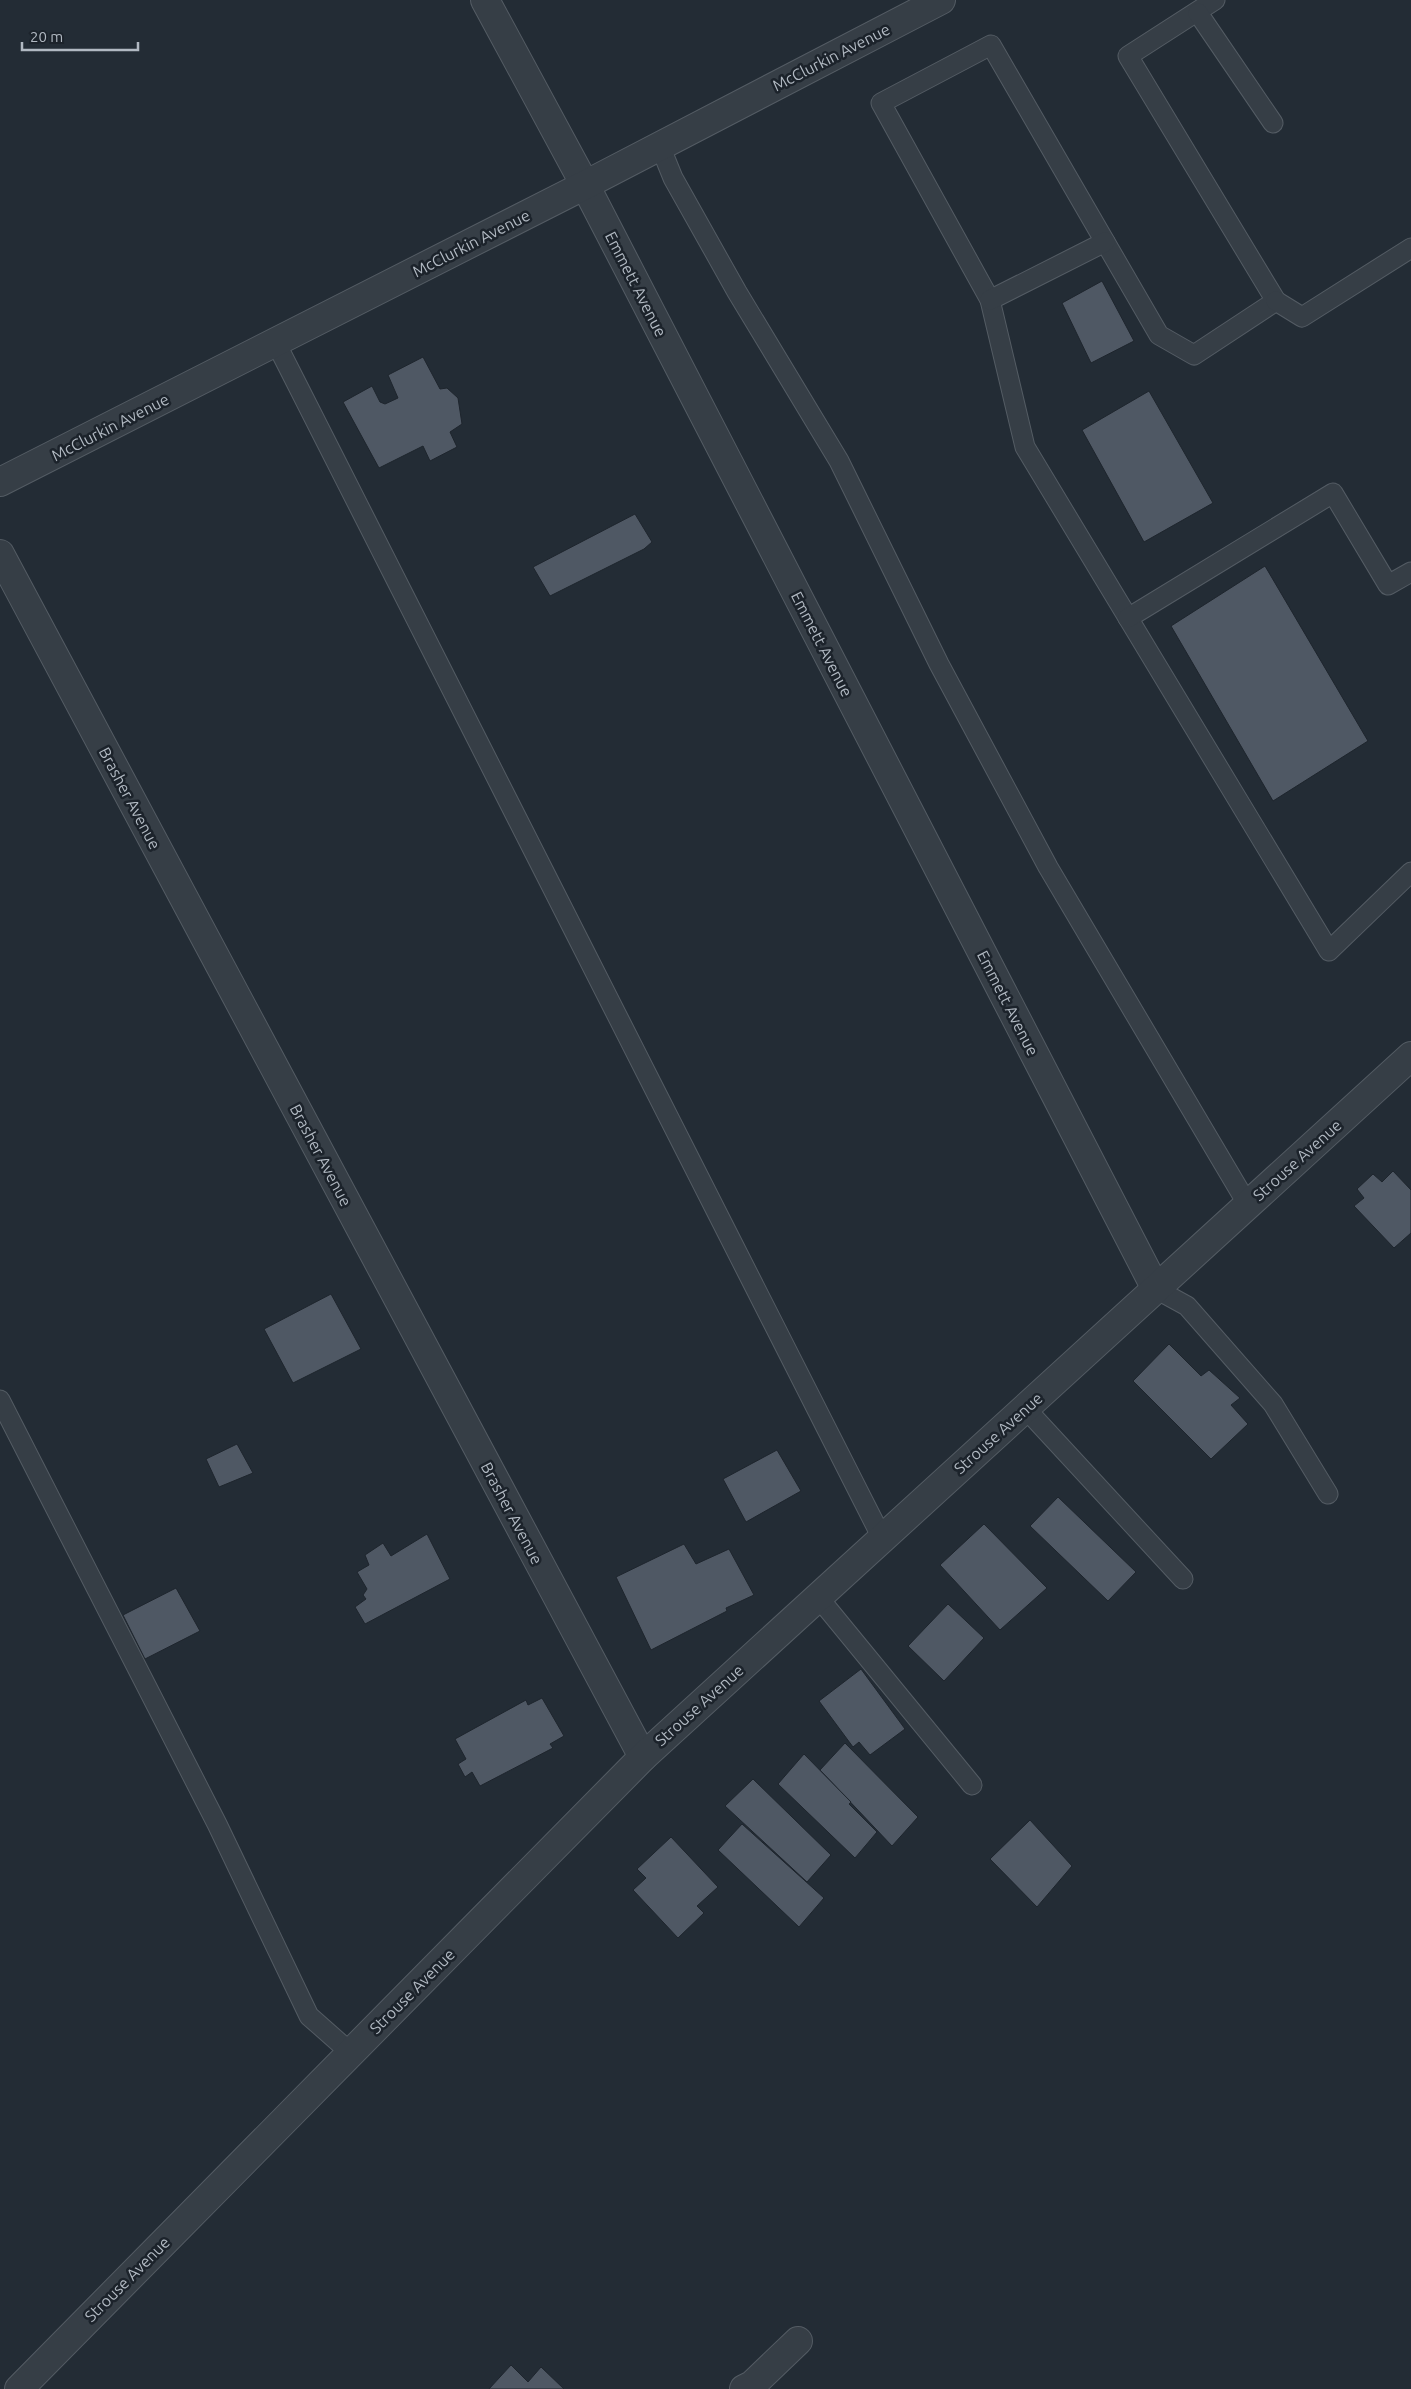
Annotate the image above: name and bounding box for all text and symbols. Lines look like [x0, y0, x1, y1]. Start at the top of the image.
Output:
scale bar [22, 20, 139, 52]
street label: McClurkin Avenue [769, 20, 893, 94]
text: 20 m [30, 28, 63, 45]
street label: McClurkin Avenue [409, 206, 533, 280]
street label: Emmett Avenue [602, 228, 670, 340]
street label: McClurkin Avenue [48, 390, 172, 464]
street label: Emmett Avenue [788, 588, 856, 700]
street label: Brasher Avenue [96, 744, 164, 852]
street label: Emmett Avenue [974, 947, 1042, 1059]
street label: Brasher Avenue [287, 1101, 355, 1209]
street label: Strouse Avenue [1249, 1116, 1345, 1204]
street label: Strouse Avenue [950, 1389, 1046, 1477]
street label: Brasher Avenue [478, 1459, 546, 1567]
street label: Strouse Avenue [651, 1661, 747, 1749]
street label: Strouse Avenue [366, 1945, 458, 2037]
street label: Strouse Avenue [81, 2233, 173, 2325]

